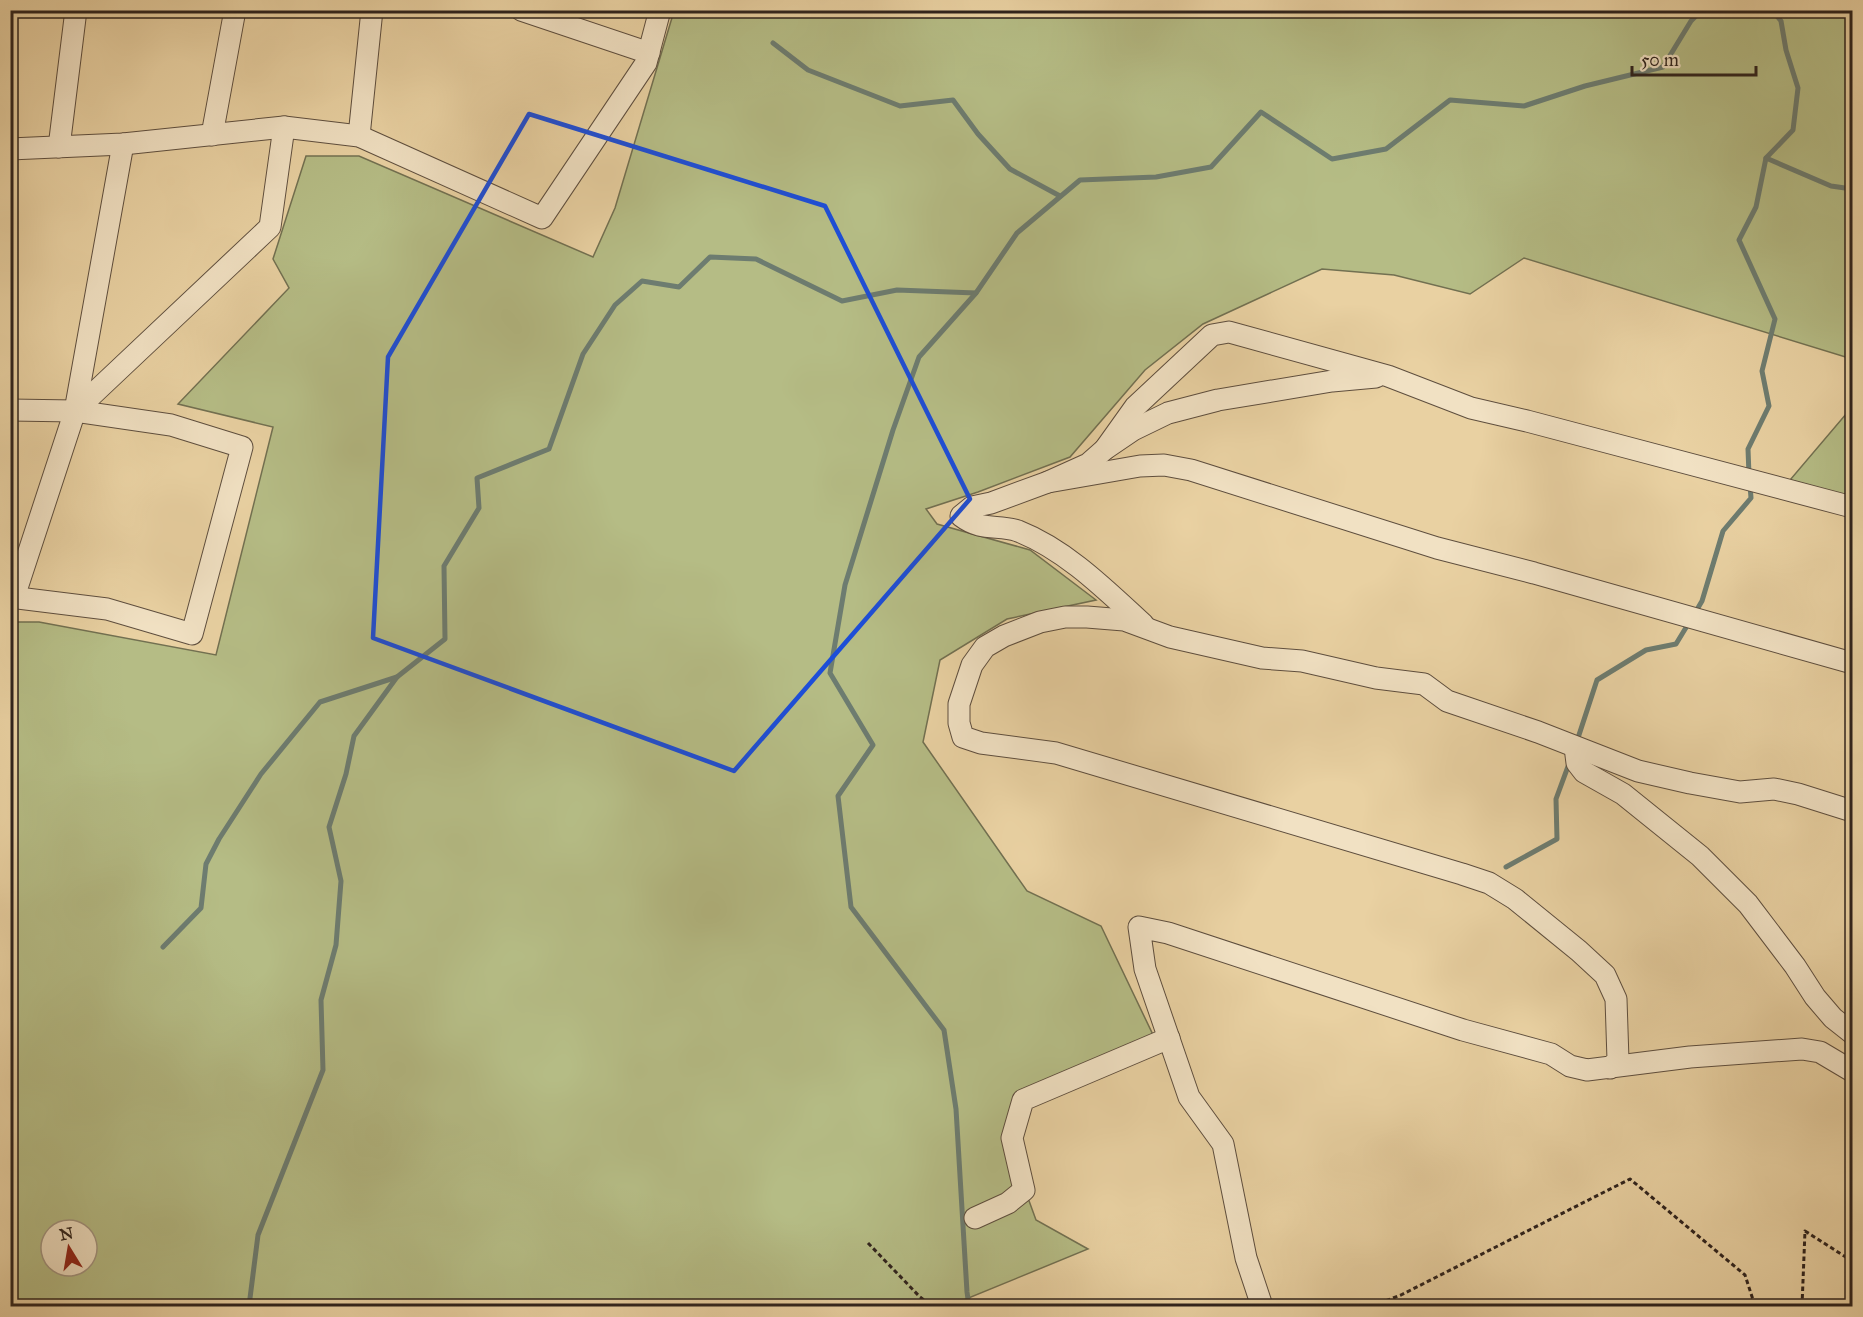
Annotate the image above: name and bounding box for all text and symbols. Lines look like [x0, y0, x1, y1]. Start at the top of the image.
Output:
scale bar [1632, 39, 1756, 77]
text: 50 m [1641, 49, 1679, 71]
north arrow [39, 1218, 99, 1278]
text: N [58, 1223, 75, 1244]

